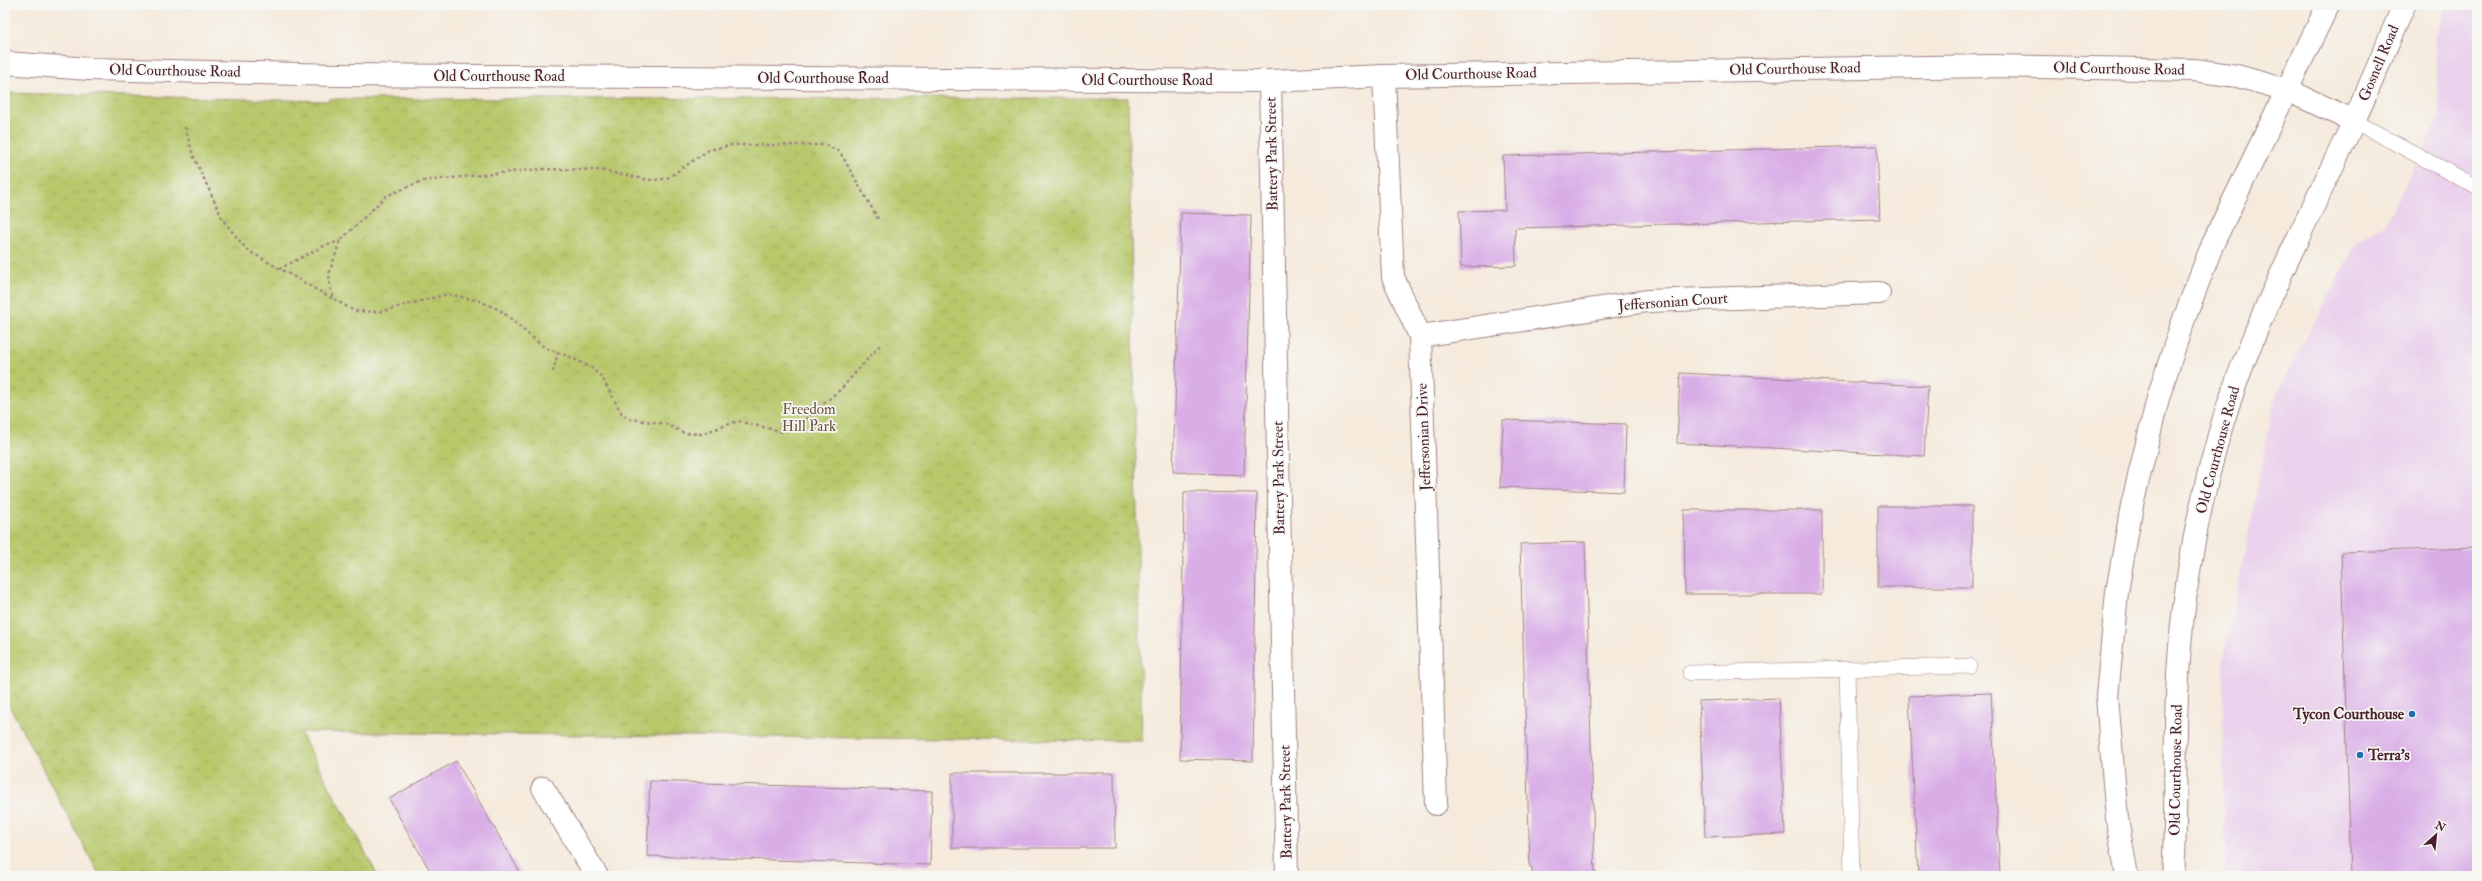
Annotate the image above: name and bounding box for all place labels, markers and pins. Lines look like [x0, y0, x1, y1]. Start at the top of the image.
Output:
place label: Tycon Courthouse [2292, 705, 2405, 725]
marker: Tycon Courthouse [2407, 709, 2417, 719]
place label: Terra's [2367, 746, 2410, 765]
marker: Terra's [2355, 750, 2365, 760]

